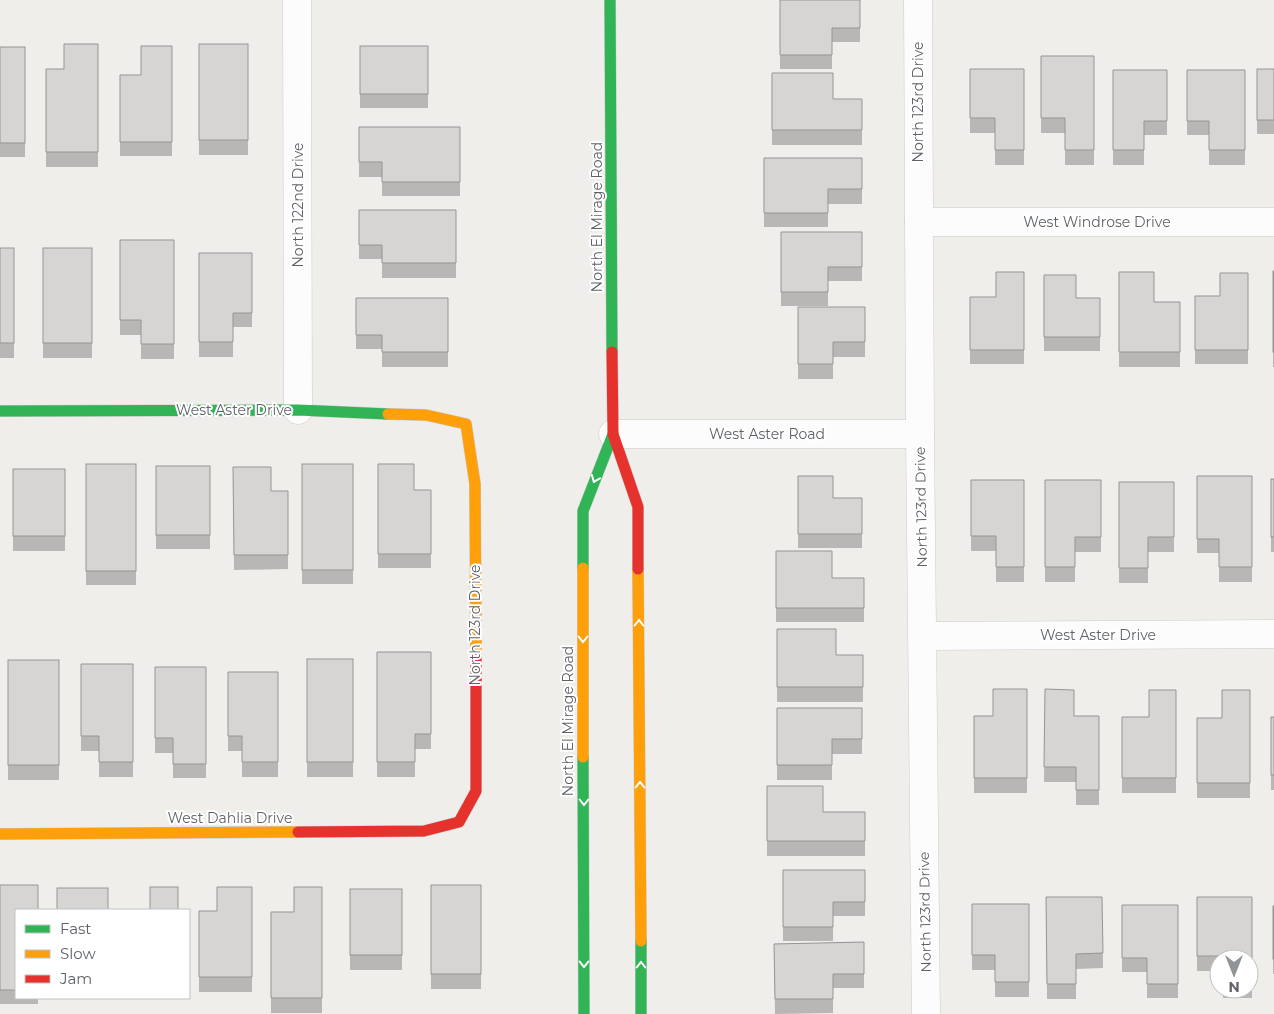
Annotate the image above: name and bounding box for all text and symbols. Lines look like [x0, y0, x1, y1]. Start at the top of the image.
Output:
street label: North 123rd Drive [909, 42, 927, 162]
street label: North 122nd Drive [289, 142, 307, 268]
street label: North El Mirage Road [588, 142, 606, 292]
street label: West Windrose Drive [1023, 213, 1171, 231]
street label: West Aster Drive [176, 401, 292, 419]
street label: West Aster Road [709, 425, 825, 443]
street label: North 123rd Drive [911, 446, 931, 568]
one-way arrow [591, 474, 601, 483]
street label: North 123rd Drive [466, 565, 484, 685]
one-way arrow [634, 619, 644, 626]
street label: West Aster Drive [1040, 626, 1156, 644]
one-way arrow [578, 636, 588, 643]
street label: North El Mirage Road [559, 646, 577, 796]
one-way arrow [635, 781, 645, 789]
one-way arrow [579, 798, 589, 806]
street label: West Dahlia Drive [168, 809, 292, 827]
street label: North 123rd Drive [915, 851, 935, 973]
legend [15, 909, 190, 999]
text: Fast [60, 919, 91, 938]
text: Slow [60, 944, 96, 963]
north arrow [1209, 949, 1259, 999]
one-way arrow [579, 960, 589, 968]
one-way arrow [636, 961, 646, 969]
text: Jam [59, 969, 92, 988]
text: N [1228, 978, 1240, 996]

